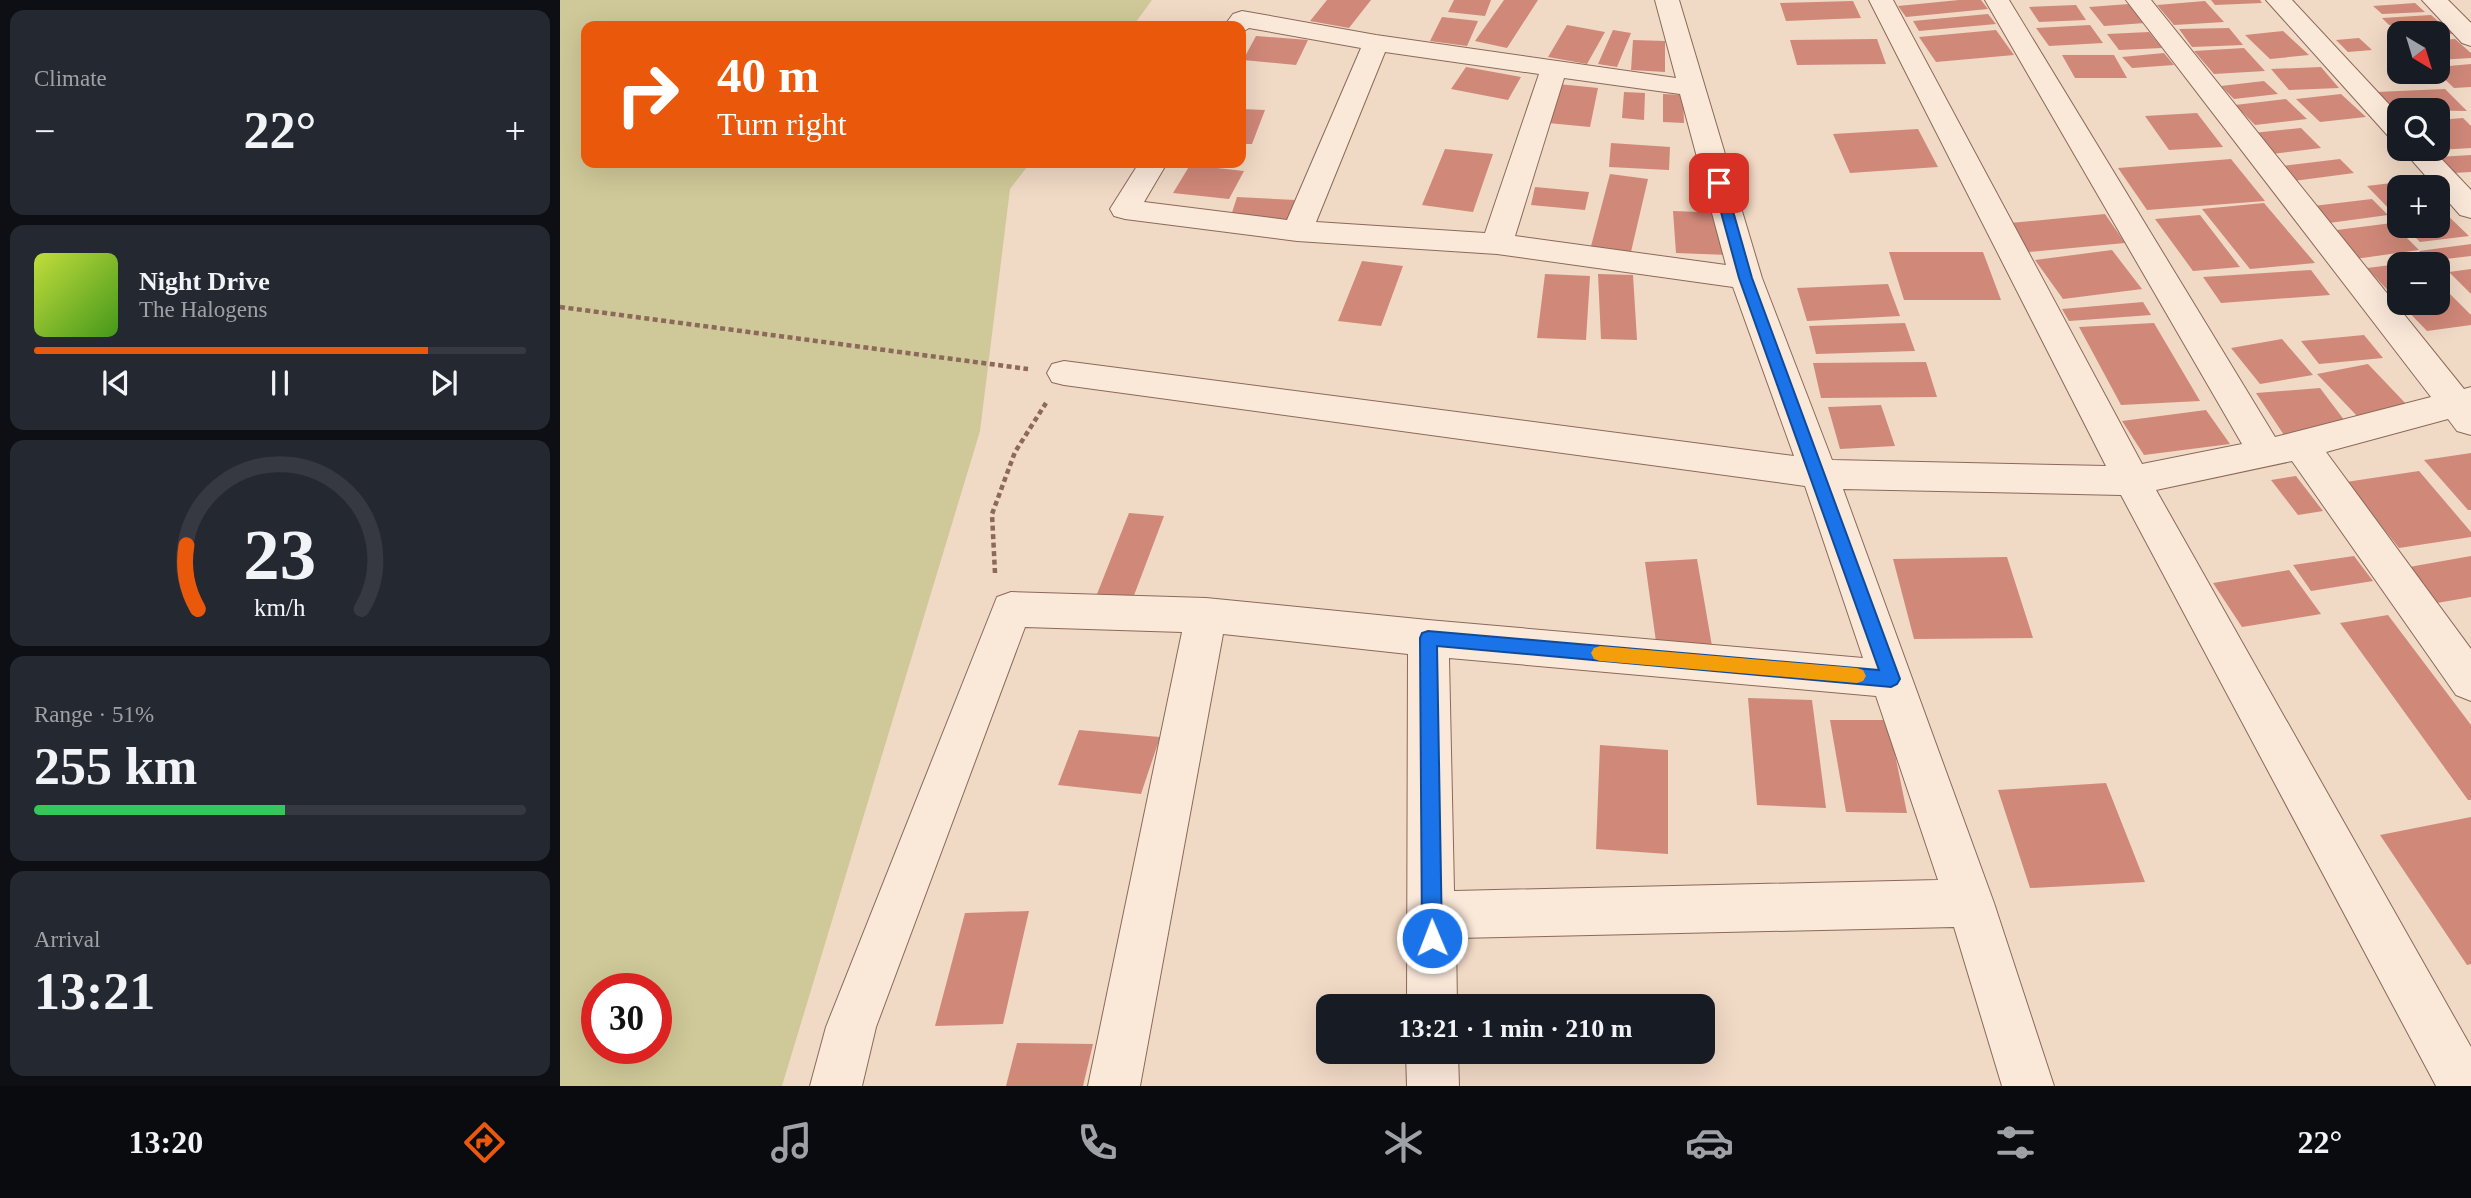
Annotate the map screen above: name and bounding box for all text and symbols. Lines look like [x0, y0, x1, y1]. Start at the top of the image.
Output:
north arrow [2387, 21, 2450, 84]
map controls [2387, 21, 2450, 315]
text: 40 m [717, 48, 819, 103]
icon: right [602, 49, 693, 140]
text: Climate [34, 66, 107, 91]
button: search [2387, 98, 2450, 161]
text: 22° [244, 102, 316, 159]
text: Turn right [717, 106, 847, 142]
text: − [34, 110, 55, 152]
text: + [505, 110, 526, 152]
pin [1689, 153, 1749, 213]
icon: arrive [1700, 164, 1738, 202]
button: + [2387, 175, 2450, 238]
button: − [2387, 252, 2450, 315]
text: Night Drive [139, 267, 270, 296]
text: The Halogens [139, 297, 267, 322]
icon: previous [97, 364, 135, 402]
icon: pause [261, 364, 299, 402]
icon: next [425, 364, 463, 402]
text: 23 [244, 514, 316, 595]
text: km/h [254, 594, 306, 621]
text: Range · 51% [34, 702, 154, 727]
text: 255 km [34, 738, 197, 795]
position arrow [1395, 901, 1469, 975]
text: Arrival [34, 927, 100, 952]
text: 13:21 [34, 963, 155, 1020]
speed limit sign: 30 [581, 973, 672, 1064]
text: 13:21 · 1 min · 210 m [1399, 1014, 1633, 1043]
icon: directions [460, 1118, 509, 1167]
icon: music [767, 1118, 816, 1167]
icon: phone [1073, 1118, 1122, 1167]
icon: climate [1379, 1118, 1428, 1167]
icon: car [1685, 1118, 1734, 1167]
icon: filters [1991, 1118, 2040, 1167]
text: 13:20 [129, 1124, 203, 1160]
text: 22° [2298, 1124, 2342, 1160]

